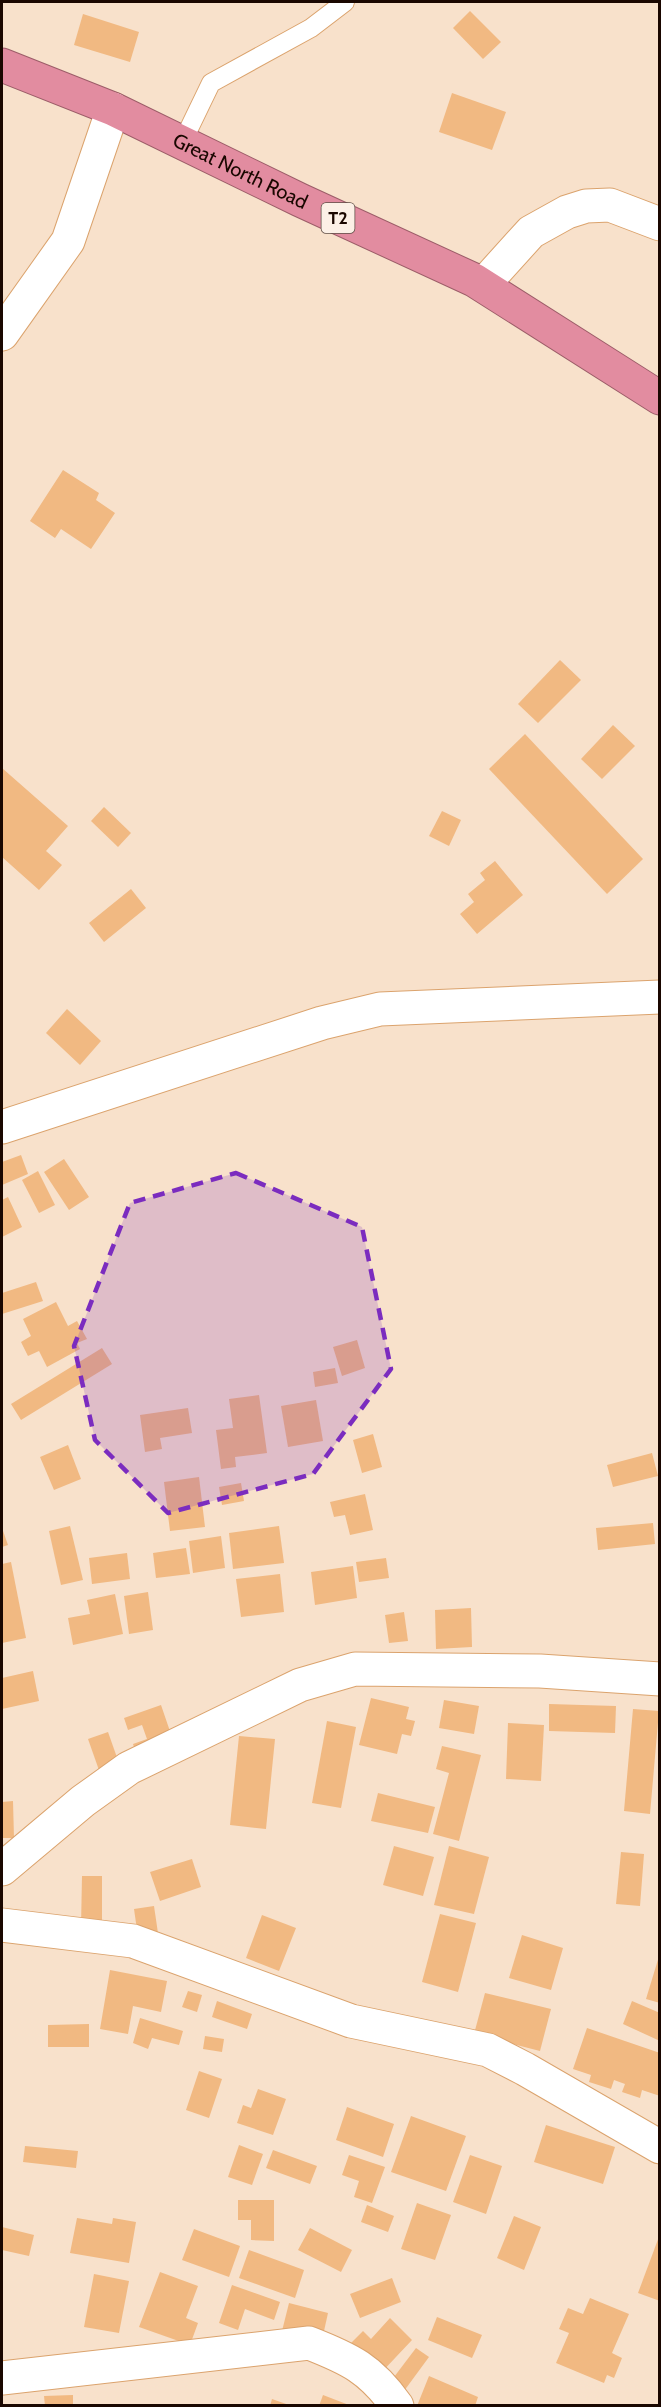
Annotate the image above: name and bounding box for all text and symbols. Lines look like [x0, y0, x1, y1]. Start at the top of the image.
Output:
street label: Great North Road [169, 128, 311, 214]
road number: T2 [322, 203, 354, 233]

